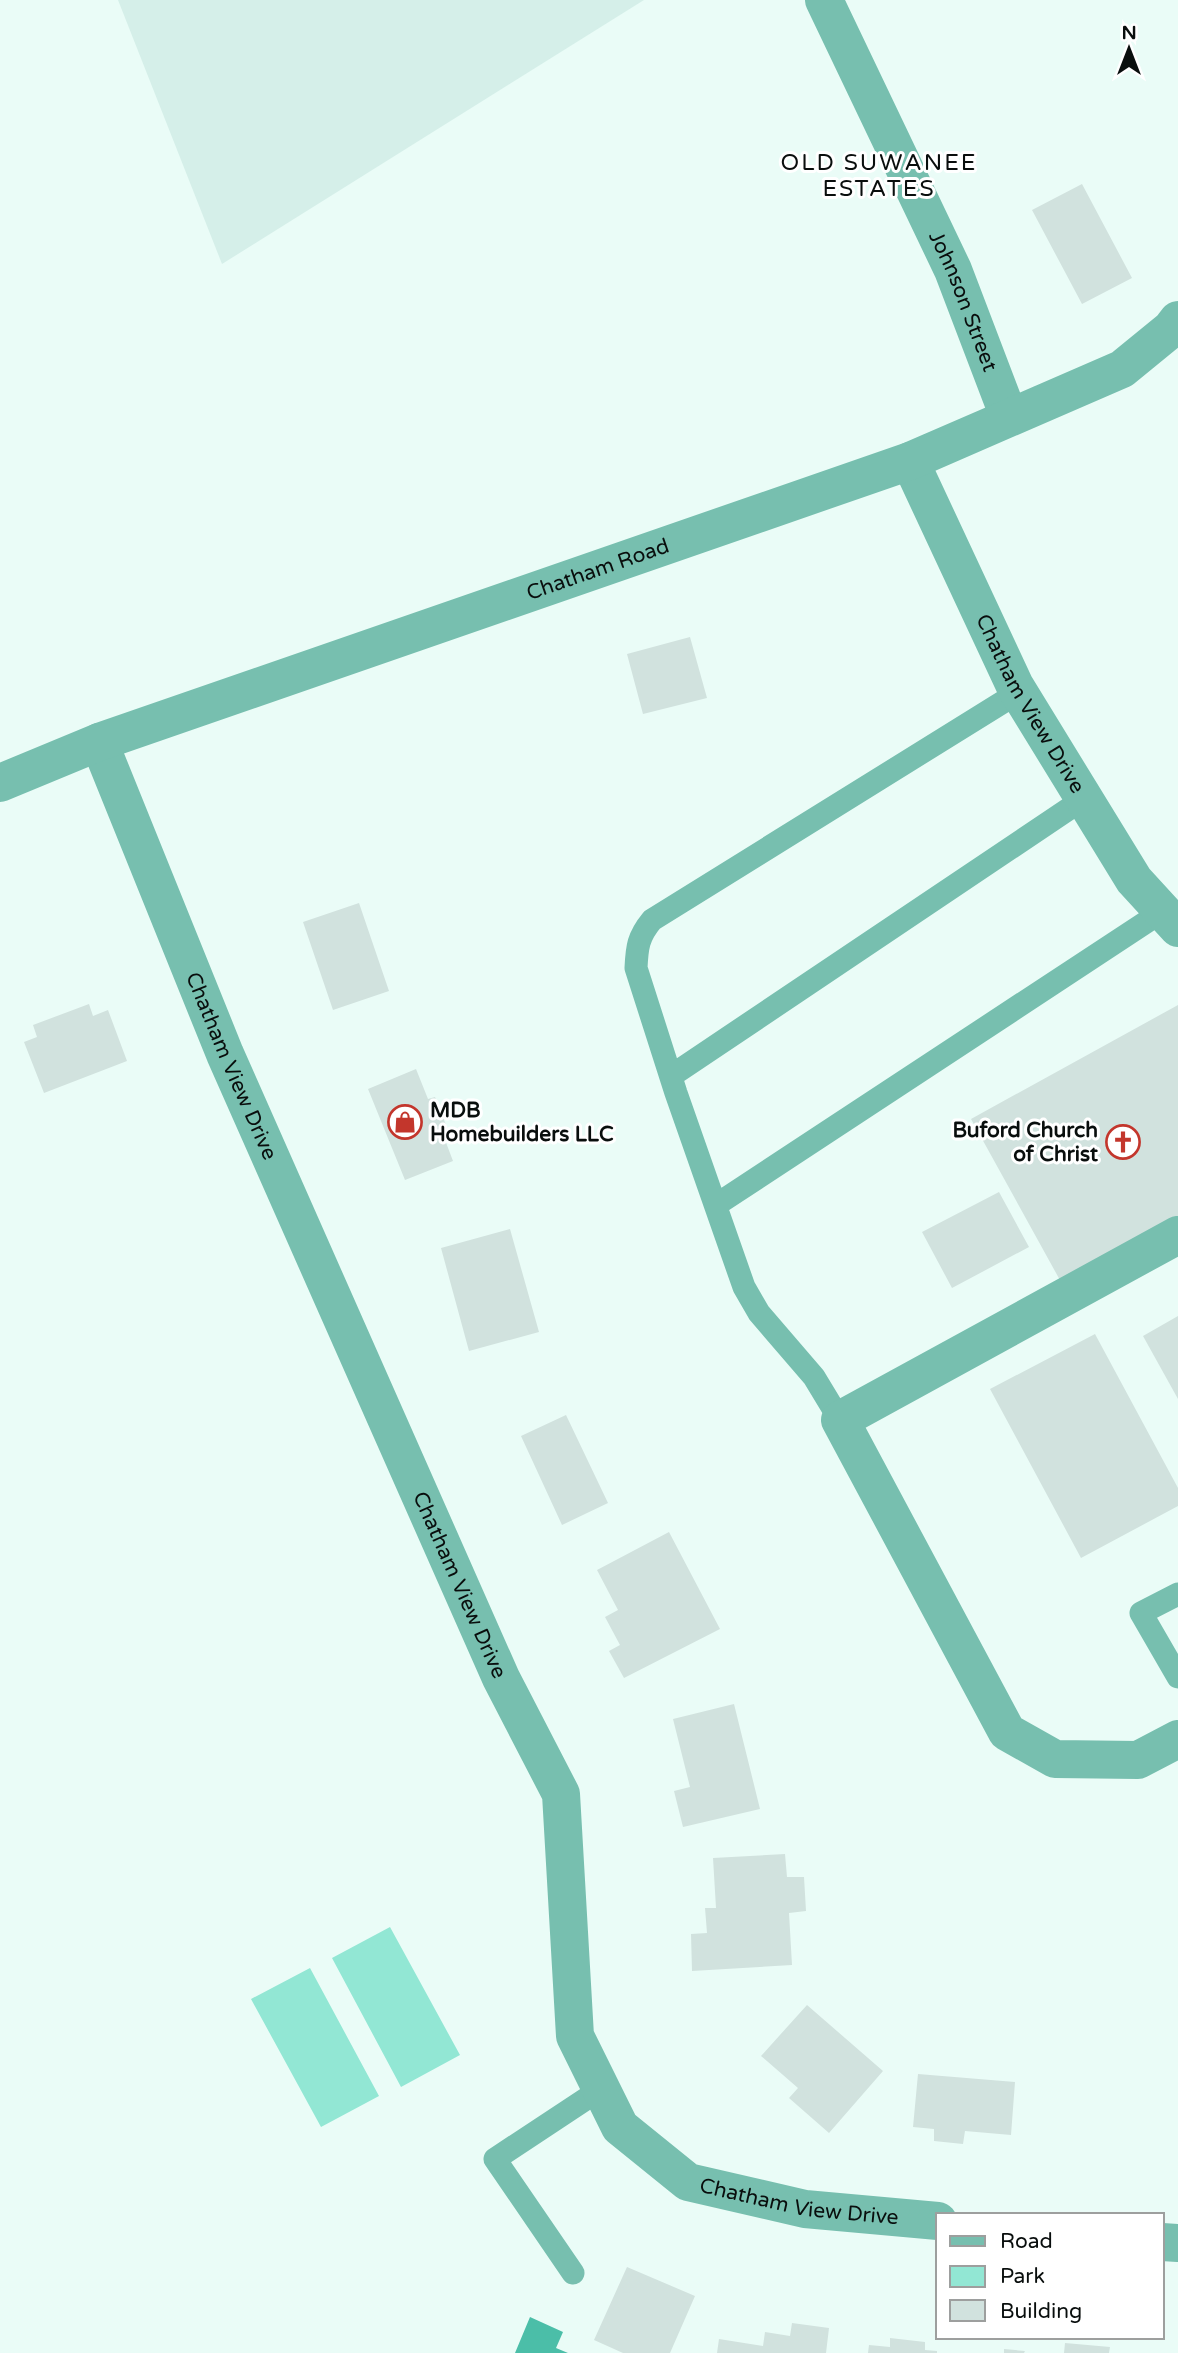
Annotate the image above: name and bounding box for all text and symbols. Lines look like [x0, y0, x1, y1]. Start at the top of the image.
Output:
north arrow [1094, 14, 1164, 84]
text: N [1121, 22, 1137, 44]
district label: OLD SUWANEE ESTATES [780, 149, 978, 203]
street label: Johnson Street [923, 227, 1002, 375]
street label: Chatham Road [523, 533, 672, 606]
street label: Chatham View Drive [970, 610, 1090, 798]
street label: Chatham View Drive [180, 969, 282, 1164]
place label: MDB Homebuilders LLC [430, 1098, 614, 1147]
shop icon: MDB Homebuilders LLC [386, 1103, 424, 1141]
place label: Buford Church of Christ [952, 1118, 1098, 1167]
church icon: Buford Church of Christ [1104, 1123, 1142, 1161]
street label: Chatham View Drive [407, 1488, 512, 1682]
street label: Chatham View Drive [697, 2173, 900, 2230]
legend [936, 2213, 1164, 2339]
text: Road [1000, 2229, 1053, 2254]
text: Park [1000, 2264, 1045, 2289]
text: Building [1000, 2299, 1082, 2324]

